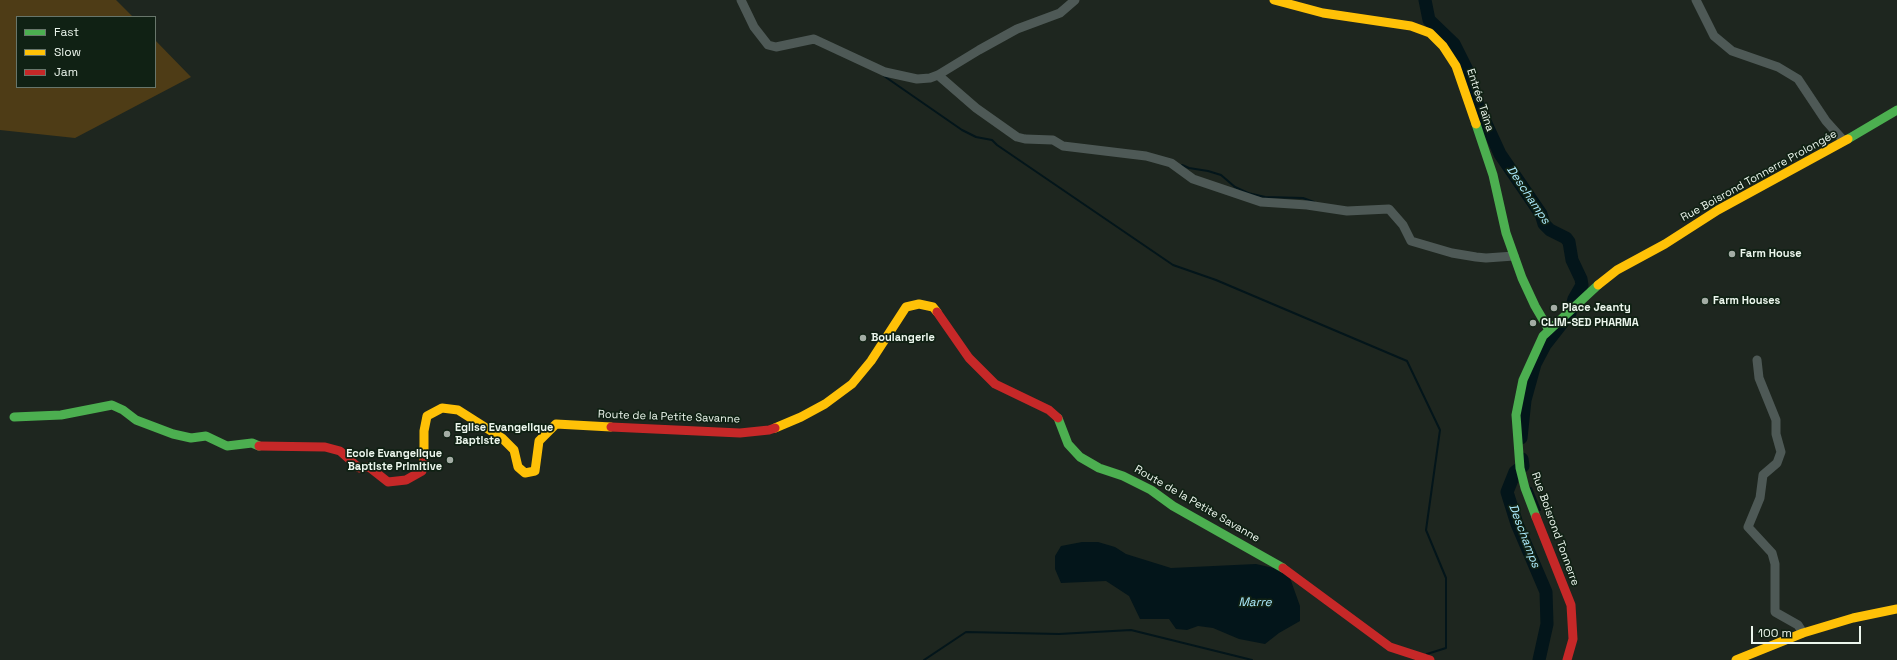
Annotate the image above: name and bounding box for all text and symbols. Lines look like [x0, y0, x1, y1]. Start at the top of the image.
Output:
legend [16, 16, 156, 88]
text: Fast [54, 24, 79, 40]
text: Slow [54, 44, 81, 60]
text: Jam [54, 64, 78, 80]
street label: Entrée Taïna [1464, 67, 1496, 133]
street label: Rue Boisrond Tonnerre Prolongée [1679, 128, 1839, 224]
water label: Deschamps [1503, 163, 1553, 227]
place label: Farm House [1740, 247, 1802, 261]
marker: Farm House [1727, 249, 1737, 259]
place label: Farm Houses [1713, 294, 1780, 308]
marker: Farm Houses [1700, 296, 1710, 306]
place label: Place Jeanty [1562, 301, 1631, 315]
marker: Place Jeanty [1549, 303, 1559, 313]
place label: CLIM-SED PHARMA [1541, 316, 1639, 330]
marker: CLIM-SED PHARMA [1528, 318, 1538, 328]
place label: Boulangerie [871, 331, 935, 345]
marker: Boulangerie [858, 333, 868, 343]
street label: Route de la Petite Savanne [598, 408, 740, 426]
place label: Eglise Evangelique Baptiste [455, 421, 553, 447]
marker: Eglise Evangelique Baptiste [442, 429, 452, 439]
place label: Ecole Evangelique Baptiste Primitive [346, 447, 442, 473]
marker: Ecole Evangelique Baptiste Primitive [445, 455, 455, 465]
street label: Route de la Petite Savanne [1132, 463, 1262, 545]
street label: Rue Boisrond Tonnerre [1528, 470, 1582, 588]
water label: Deschamps [1505, 502, 1543, 570]
water label: Marre [1238, 596, 1272, 610]
scale bar [1753, 618, 1863, 644]
text: 100 m [1758, 625, 1792, 641]

